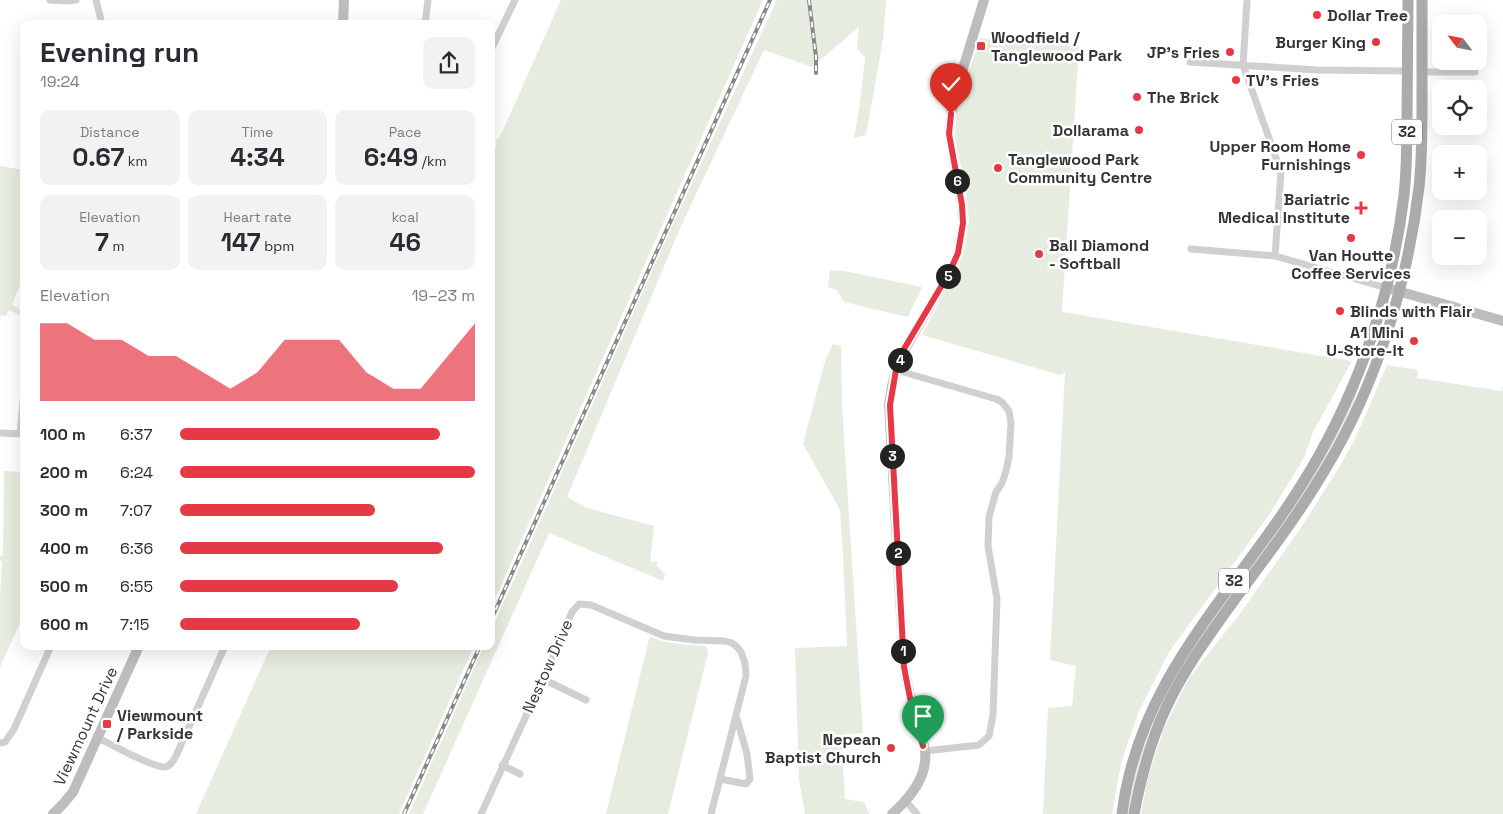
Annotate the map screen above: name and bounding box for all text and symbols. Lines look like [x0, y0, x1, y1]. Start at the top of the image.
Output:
place label: Dollar Tree [1327, 5, 1408, 26]
marker: Dollar Tree [1311, 9, 1323, 21]
north arrow [1432, 15, 1488, 70]
map controls [1432, 15, 1487, 265]
place label: Woodfield / Tanglewood Park [991, 27, 1122, 66]
place label: Burger King [1275, 32, 1366, 53]
text: Evening run [40, 34, 199, 70]
marker: Burger King [1370, 36, 1382, 48]
button: share [423, 37, 475, 89]
marker: Woodfield / Tanglewood Park [975, 40, 987, 52]
place label: JP's Fries [1147, 42, 1220, 63]
marker: JP's Fries [1224, 46, 1236, 58]
pin [930, 63, 972, 114]
icon: check [937, 70, 965, 98]
place label: TV's Fries [1246, 70, 1319, 91]
text: 19:24 [40, 71, 80, 92]
marker: TV's Fries [1230, 74, 1242, 86]
button: locate [1432, 80, 1487, 135]
place label: The Brick [1147, 87, 1219, 108]
marker: The Brick [1131, 91, 1143, 103]
place label: Dollarama [1052, 120, 1129, 141]
road number: 32 [1392, 120, 1422, 144]
text: Distance [80, 123, 140, 141]
text: Time [242, 123, 273, 141]
text: Pace [389, 123, 422, 141]
marker: Dollarama [1133, 124, 1145, 136]
place label: Upper Room Home Furnishings [1210, 136, 1351, 175]
text: 0.67 [72, 141, 124, 173]
text: 4:34 [230, 141, 285, 173]
text: 6:49 [364, 141, 418, 173]
button: + [1432, 145, 1487, 200]
place label: Tanglewood Park Community Centre [1008, 149, 1152, 188]
marker: Upper Room Home Furnishings [1355, 149, 1367, 161]
text: km [124, 152, 147, 170]
text: /km [418, 152, 446, 170]
marker: Tanglewood Park Community Centre [992, 162, 1004, 174]
pin: 6 [944, 168, 970, 194]
text: 6 [953, 172, 962, 190]
place label: Bariatric Medical Institute [1218, 189, 1350, 228]
marker: Bariatric Medical Institute [1354, 201, 1368, 215]
text: Elevation [79, 208, 141, 226]
text: Heart rate [224, 208, 291, 226]
text: kcal [392, 208, 419, 226]
button: − [1432, 210, 1487, 265]
text: 7 [95, 226, 109, 258]
text: 147 [221, 226, 261, 258]
text: 46 [389, 226, 421, 258]
marker: Van Houtte Coffee Services [1345, 232, 1357, 244]
place label: Ball Diamond - Softball [1049, 235, 1149, 274]
text: m [109, 237, 125, 255]
text: bpm [261, 237, 294, 255]
place label: Van Houtte Coffee Services [1291, 245, 1411, 284]
marker: Ball Diamond - Softball [1033, 248, 1045, 260]
pin: 5 [936, 264, 960, 288]
text: 5 [944, 267, 953, 285]
text: Elevation [40, 285, 110, 306]
text: 19–23 m [412, 285, 475, 306]
place label: Blinds with Flair [1350, 301, 1472, 322]
marker: Blinds with Flair [1334, 305, 1346, 317]
place label: A1 Mini U-Store-It [1326, 322, 1404, 361]
marker: A1 Mini U-Store-It [1408, 335, 1420, 347]
pin: 4 [888, 348, 912, 372]
text: 4 [896, 351, 905, 369]
text: 100 m [40, 424, 86, 445]
text: 6:37 [120, 424, 153, 445]
pin: 3 [880, 444, 904, 468]
text: 3 [888, 447, 897, 465]
text: 200 m [40, 462, 88, 483]
text: 6:24 [120, 462, 153, 483]
text: 300 m [40, 500, 88, 521]
text: 7:07 [120, 500, 152, 521]
text: 400 m [40, 538, 89, 559]
text: 6:36 [120, 538, 153, 559]
pin: 2 [886, 540, 910, 566]
text: 2 [894, 544, 903, 562]
road number: 32 [1219, 568, 1249, 594]
text: 500 m [40, 576, 88, 597]
text: 6:55 [120, 576, 153, 597]
text: 600 m [40, 614, 88, 635]
text: 7:15 [120, 614, 149, 635]
street label: Nestow Drive [517, 616, 577, 716]
pin: 1 [890, 638, 916, 664]
text: 1 [900, 642, 907, 660]
street label: Viewmount Drive [49, 663, 122, 789]
pin [902, 695, 944, 746]
icon: arrive [909, 702, 937, 730]
place label: Viewmount / Parkside [116, 705, 203, 744]
marker: Viewmount / Parkside [101, 718, 113, 730]
place label: Nepean Baptist Church [765, 729, 881, 768]
marker: Nepean Baptist Church [885, 742, 897, 754]

